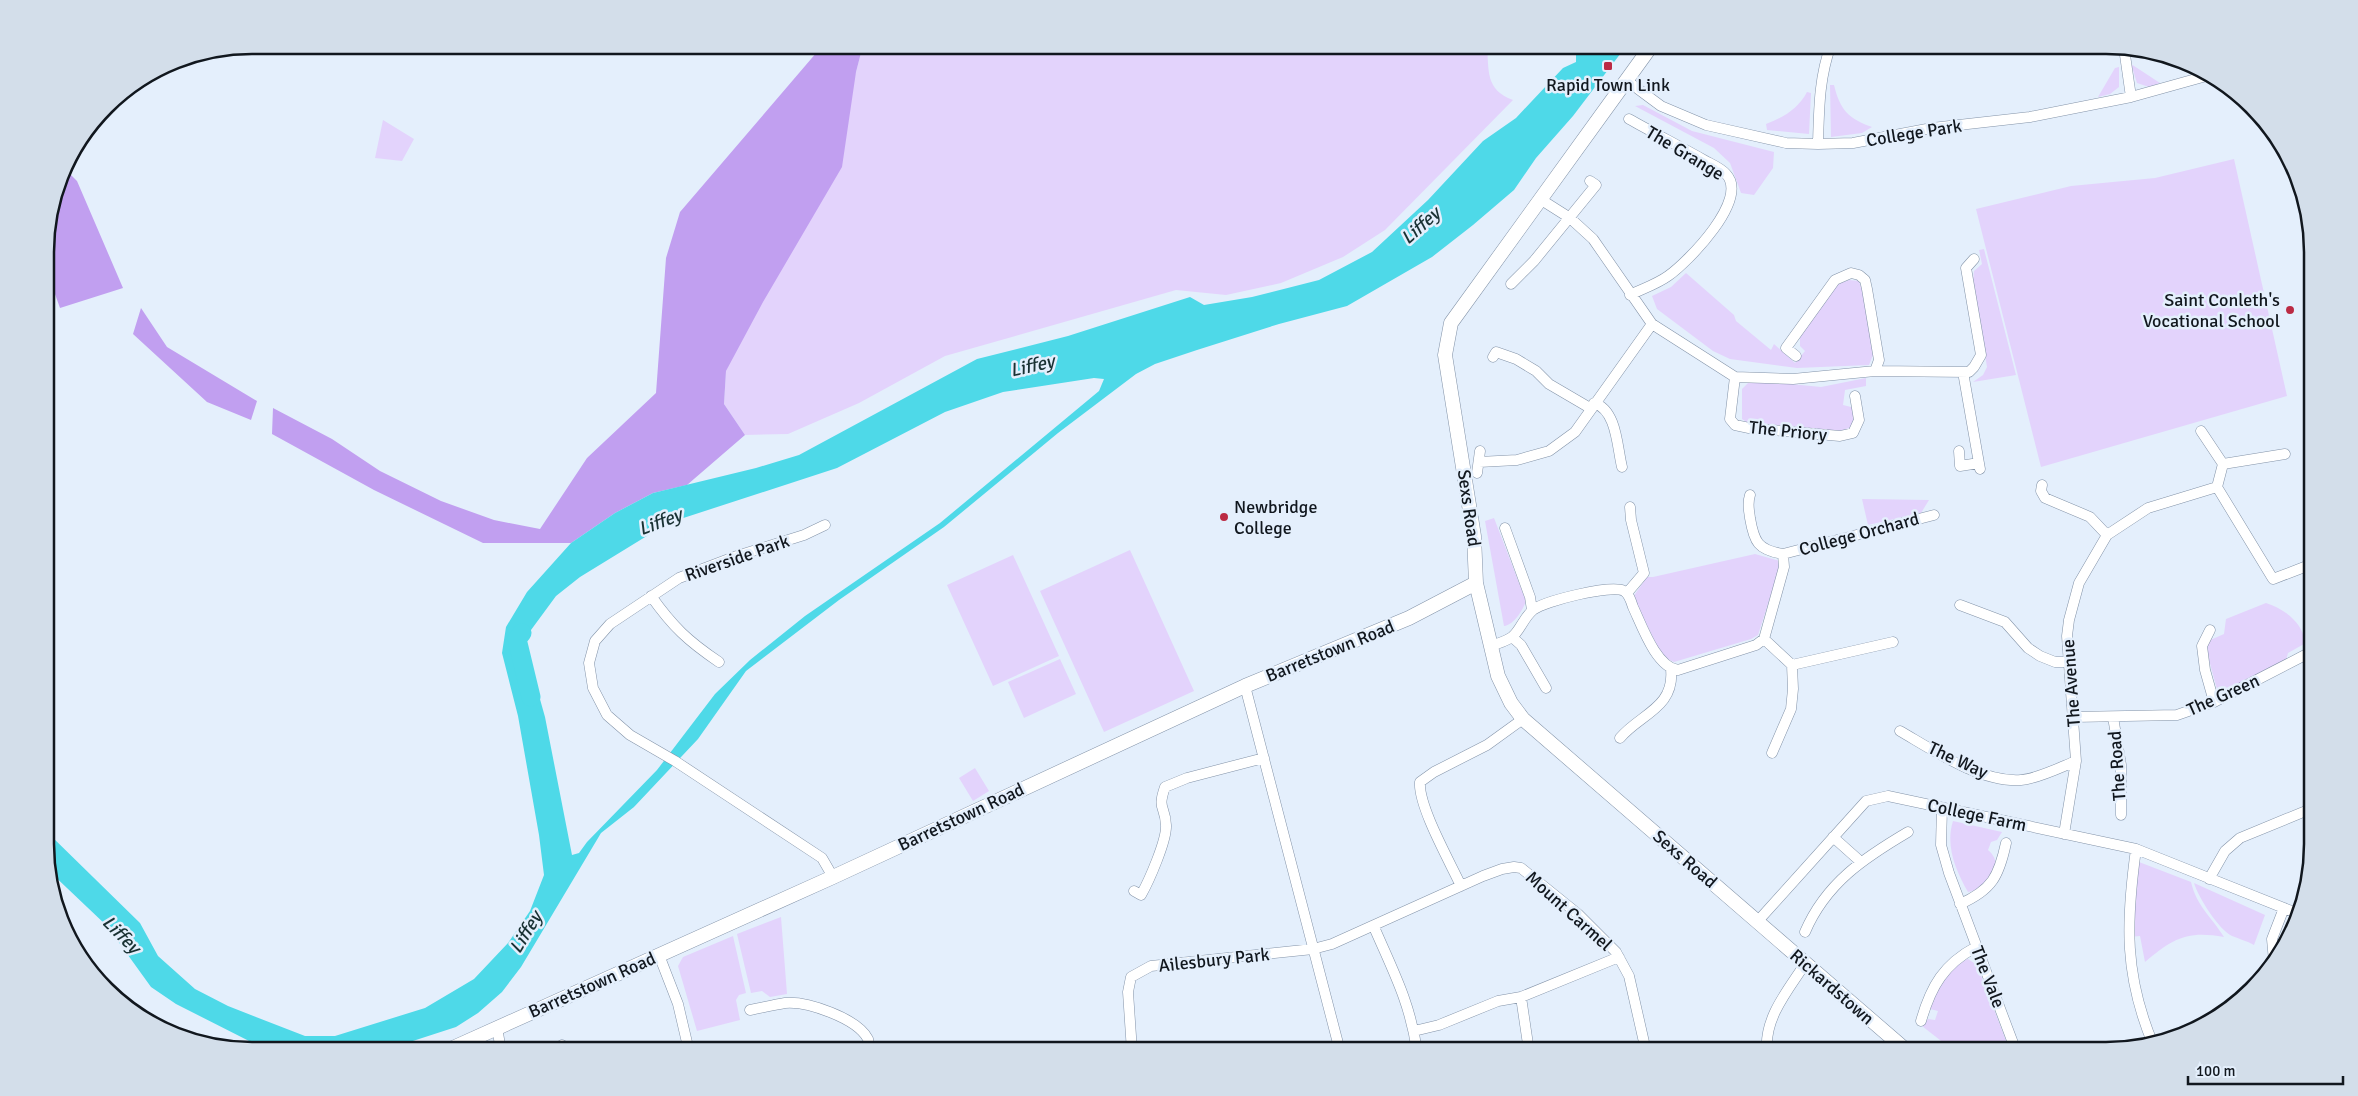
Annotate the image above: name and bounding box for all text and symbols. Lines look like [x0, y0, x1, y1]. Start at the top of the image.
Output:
marker: Rapid Town Link [1602, 60, 1614, 72]
place label: Rapid Town Link [1546, 74, 1670, 96]
street label: College Park [1865, 115, 1963, 151]
street label: The Grange [1642, 121, 1728, 185]
water label: Liffey [1396, 200, 1447, 250]
place label: Saint Conleth's Vocational School [2143, 289, 2280, 332]
marker: Saint Conleth's Vocational School [2284, 304, 2296, 316]
water label: Liffey [1008, 349, 1059, 383]
street label: The Priory [1748, 416, 1829, 446]
street label: Sexs Road [1453, 468, 1485, 548]
place label: Newbridge College [1234, 496, 1317, 539]
water label: Liffey [635, 502, 688, 541]
street label: College Orchard [1797, 507, 1921, 561]
marker: Newbridge College [1218, 511, 1230, 523]
street label: Riverside Park [682, 530, 792, 586]
street label: Barretstown Road [1262, 615, 1398, 687]
street label: The Avenue [2057, 638, 2085, 728]
street label: The Green [2183, 669, 2263, 721]
street label: The Road [2104, 730, 2130, 802]
street label: The Way [1925, 737, 1992, 784]
street label: Barretstown Road [894, 778, 1028, 856]
street label: College Farm [1925, 794, 2029, 836]
street label: Sexs Road [1648, 825, 1722, 893]
street label: Mount Carmel [1521, 866, 1617, 956]
water label: Liffey [504, 905, 549, 958]
water label: Liffey [97, 910, 147, 961]
street label: Ailesbury Park [1158, 943, 1270, 977]
street label: The Vale [1966, 943, 2010, 1011]
street label: Rickardstown [1785, 944, 1879, 1030]
street label: Barretstown Road [525, 947, 659, 1023]
scale bar [2188, 1054, 2343, 1086]
text: 100 m [2196, 1062, 2236, 1080]

